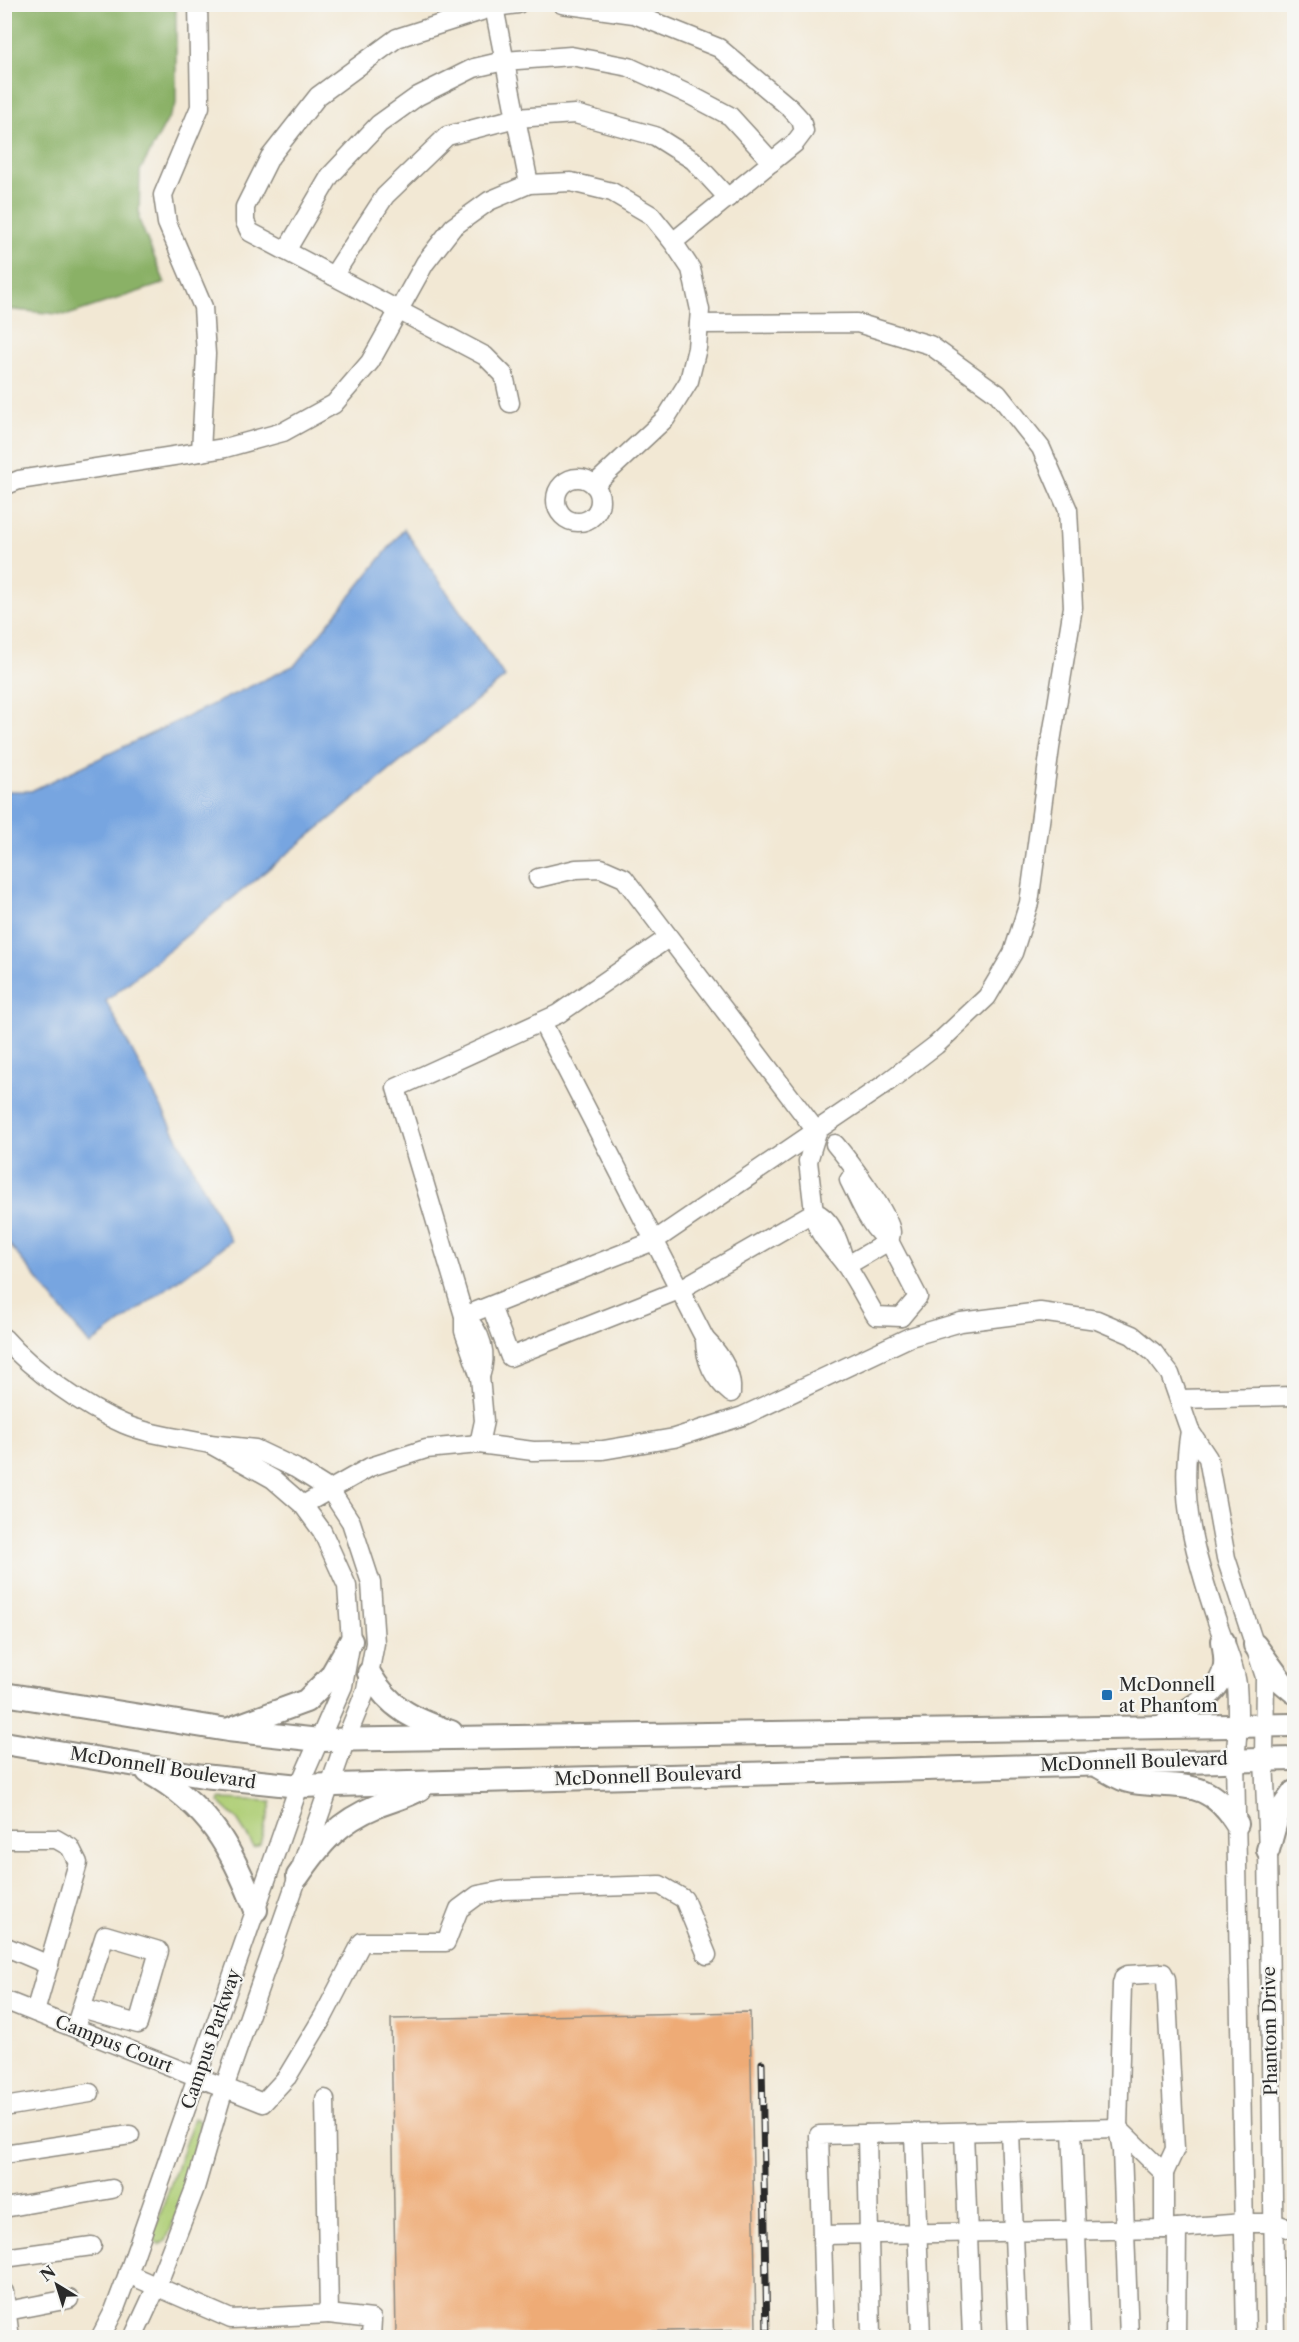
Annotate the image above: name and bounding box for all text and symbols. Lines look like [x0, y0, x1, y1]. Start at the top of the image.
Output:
place label: McDonnell at Phantom [1119, 1674, 1218, 1717]
marker: McDonnell at Phantom [1100, 1688, 1114, 1702]
street label: McDonnell Boulevard [69, 1742, 257, 1794]
street label: McDonnell Boulevard [1040, 1748, 1228, 1776]
street label: McDonnell Boulevard [554, 1762, 742, 1790]
street label: Campus Parkway [177, 1965, 246, 2112]
street label: Phantom Drive [1258, 1966, 1282, 2096]
street label: Campus Court [52, 2010, 177, 2078]
north arrow [27, 2255, 87, 2315]
text: N [36, 2261, 59, 2285]

